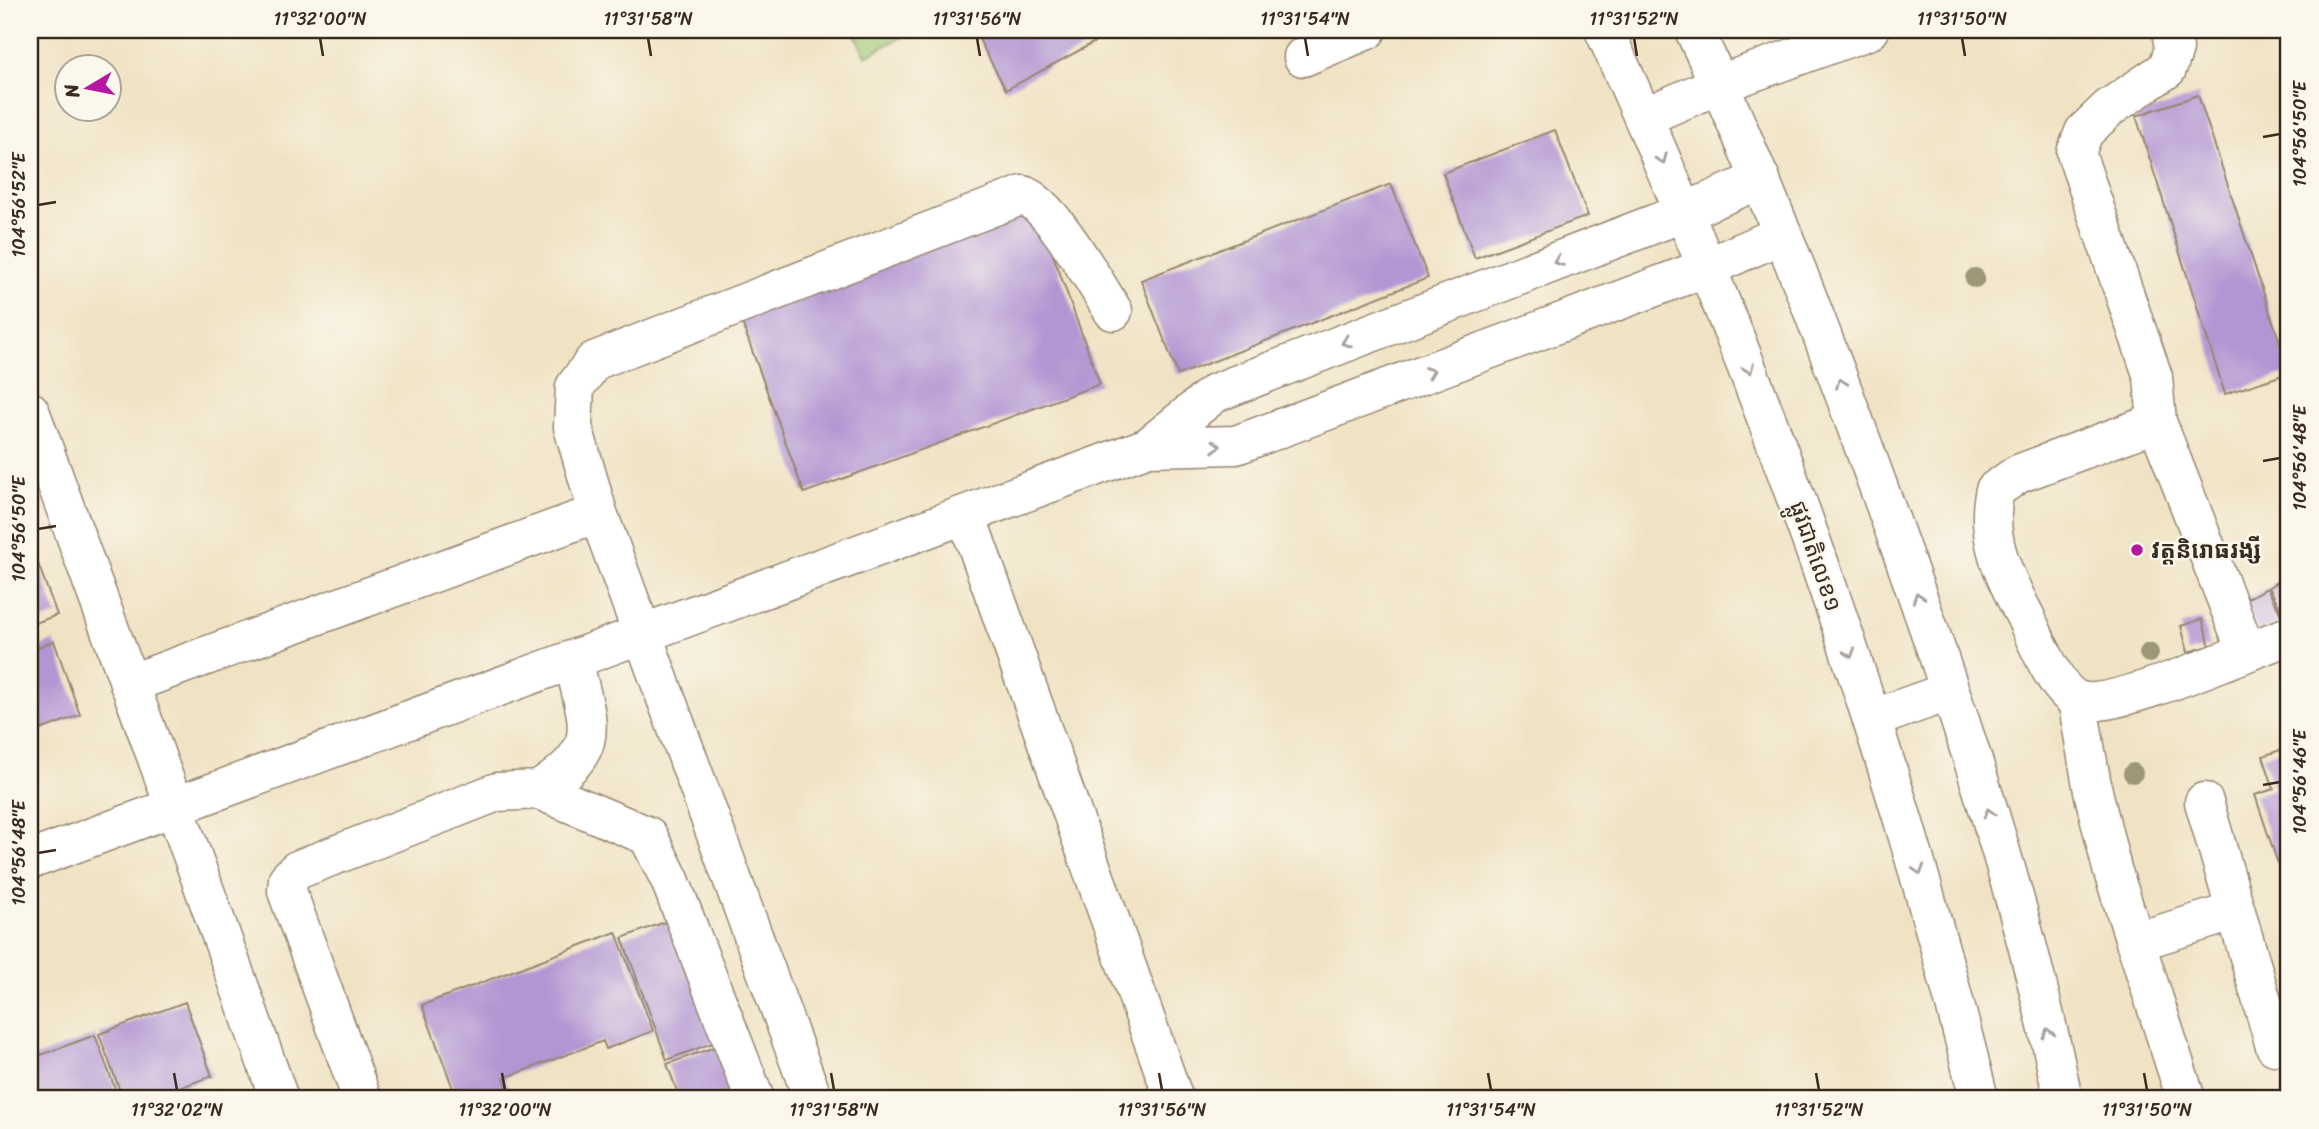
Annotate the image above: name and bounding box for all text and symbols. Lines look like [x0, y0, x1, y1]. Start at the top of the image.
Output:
text: 11°32'00"N [274, 3, 367, 35]
text: 11°31'58"N [603, 3, 693, 35]
text: 11°31'56"N [933, 3, 1022, 35]
text: 11°31'54"N [1260, 3, 1350, 35]
text: 11°31'52"N [1590, 3, 1679, 35]
text: 11°31'50"N [1917, 3, 2007, 35]
north arrow [52, 52, 122, 122]
text: 104°56'50"E [2284, 80, 2316, 187]
text: N [54, 81, 89, 101]
text: 104°56'52"E [3, 152, 35, 257]
one-way arrow [1654, 152, 1668, 164]
one-way arrow [1553, 252, 1565, 266]
one-way arrow [1340, 334, 1352, 348]
one-way arrow [1740, 363, 1754, 375]
one-way arrow [1424, 366, 1436, 380]
one-way arrow [1835, 377, 1849, 389]
text: 104°56'48"E [2284, 404, 2316, 511]
one-way arrow [1211, 438, 1222, 453]
text: 104°56'50"E [3, 475, 35, 582]
street label: ផ្លូវជាតិលេខ១ [1777, 495, 1854, 618]
place label: វត្តនិរោធរង្សី [2151, 530, 2261, 571]
marker: វត្តនិរោធរង្សី [2129, 542, 2145, 558]
one-way arrow [1912, 592, 1926, 604]
one-way arrow [1842, 646, 1856, 658]
text: 104°56'46"E [2284, 729, 2316, 834]
text: 104°56'48"E [3, 799, 35, 906]
one-way arrow [1982, 807, 1997, 819]
one-way arrow [1910, 863, 1925, 875]
one-way arrow [2042, 1027, 2056, 1039]
text: 11°32'02"N [131, 1094, 223, 1126]
text: 11°32'00"N [459, 1094, 552, 1126]
text: 11°31'58"N [789, 1094, 879, 1126]
text: 11°31'56"N [1118, 1094, 1207, 1126]
text: 11°31'54"N [1446, 1094, 1536, 1126]
text: 11°31'52"N [1775, 1094, 1864, 1126]
text: 11°31'50"N [2102, 1094, 2192, 1126]

